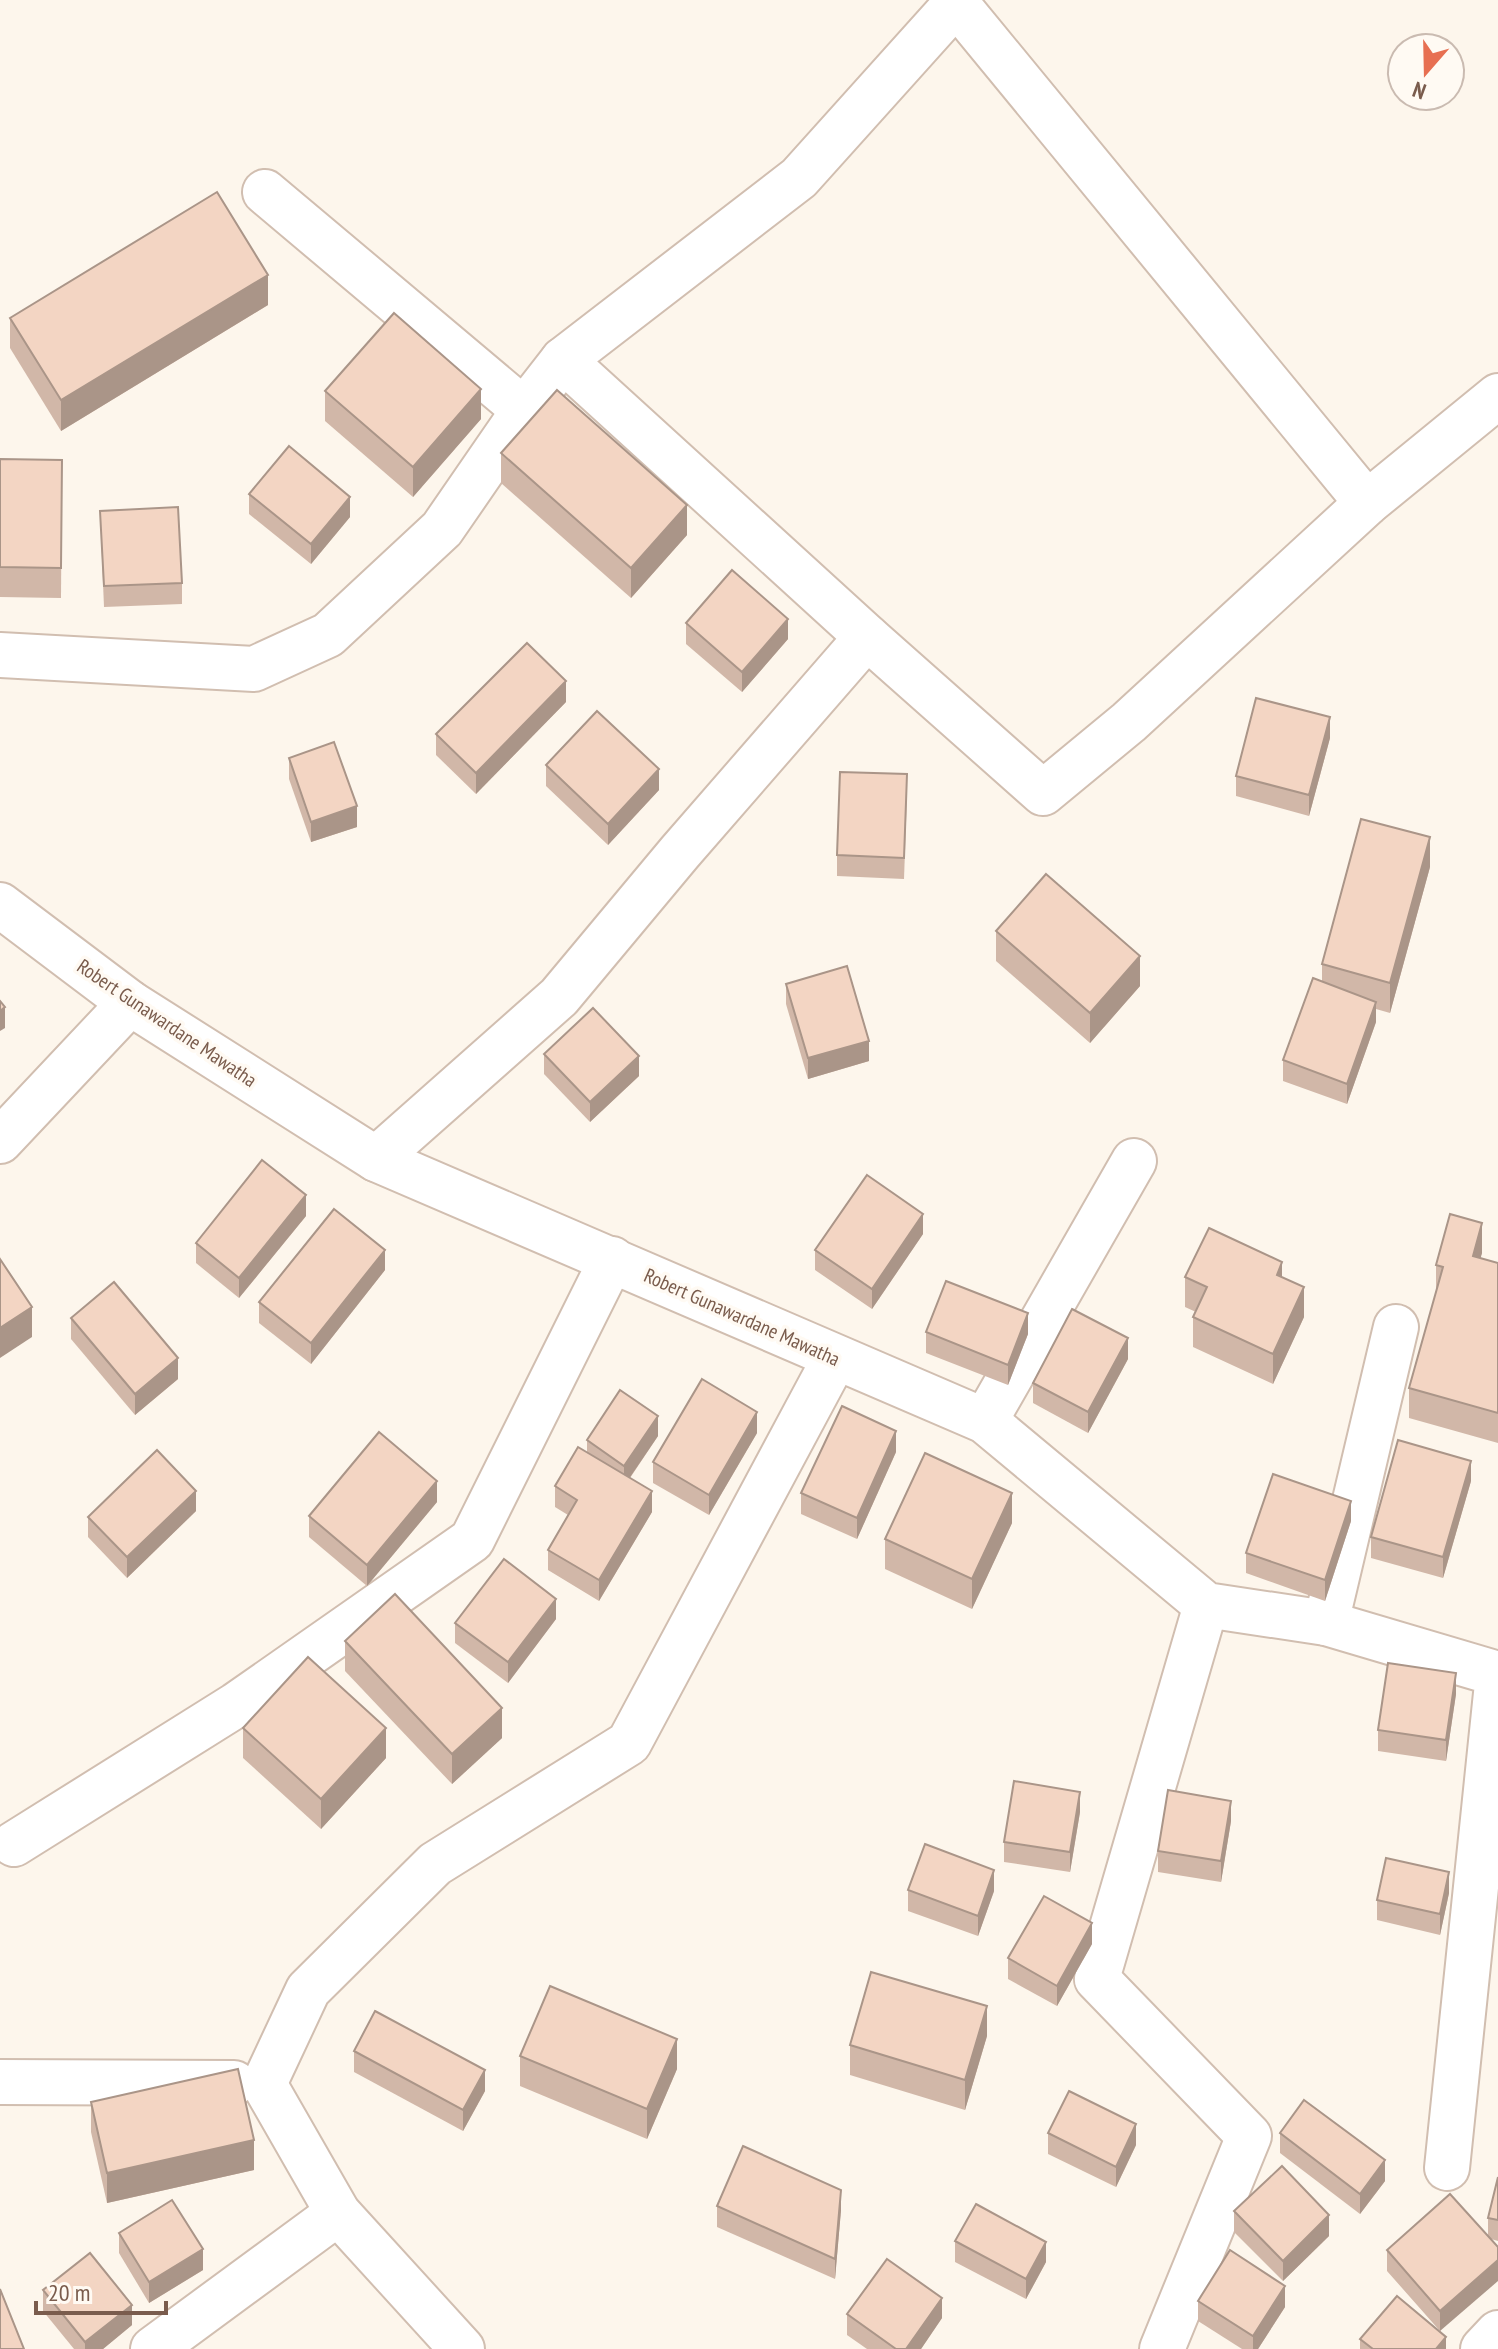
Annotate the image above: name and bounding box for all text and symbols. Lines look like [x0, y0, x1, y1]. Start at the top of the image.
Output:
north arrow [1386, 32, 1466, 112]
text: N [1409, 76, 1430, 106]
street label: Robert Gunawardane Mawatha [72, 953, 262, 1093]
street label: Robert Gunawardane Mawatha [640, 1262, 844, 1372]
scale bar [36, 2265, 166, 2315]
text: 20 m [48, 2277, 90, 2308]

